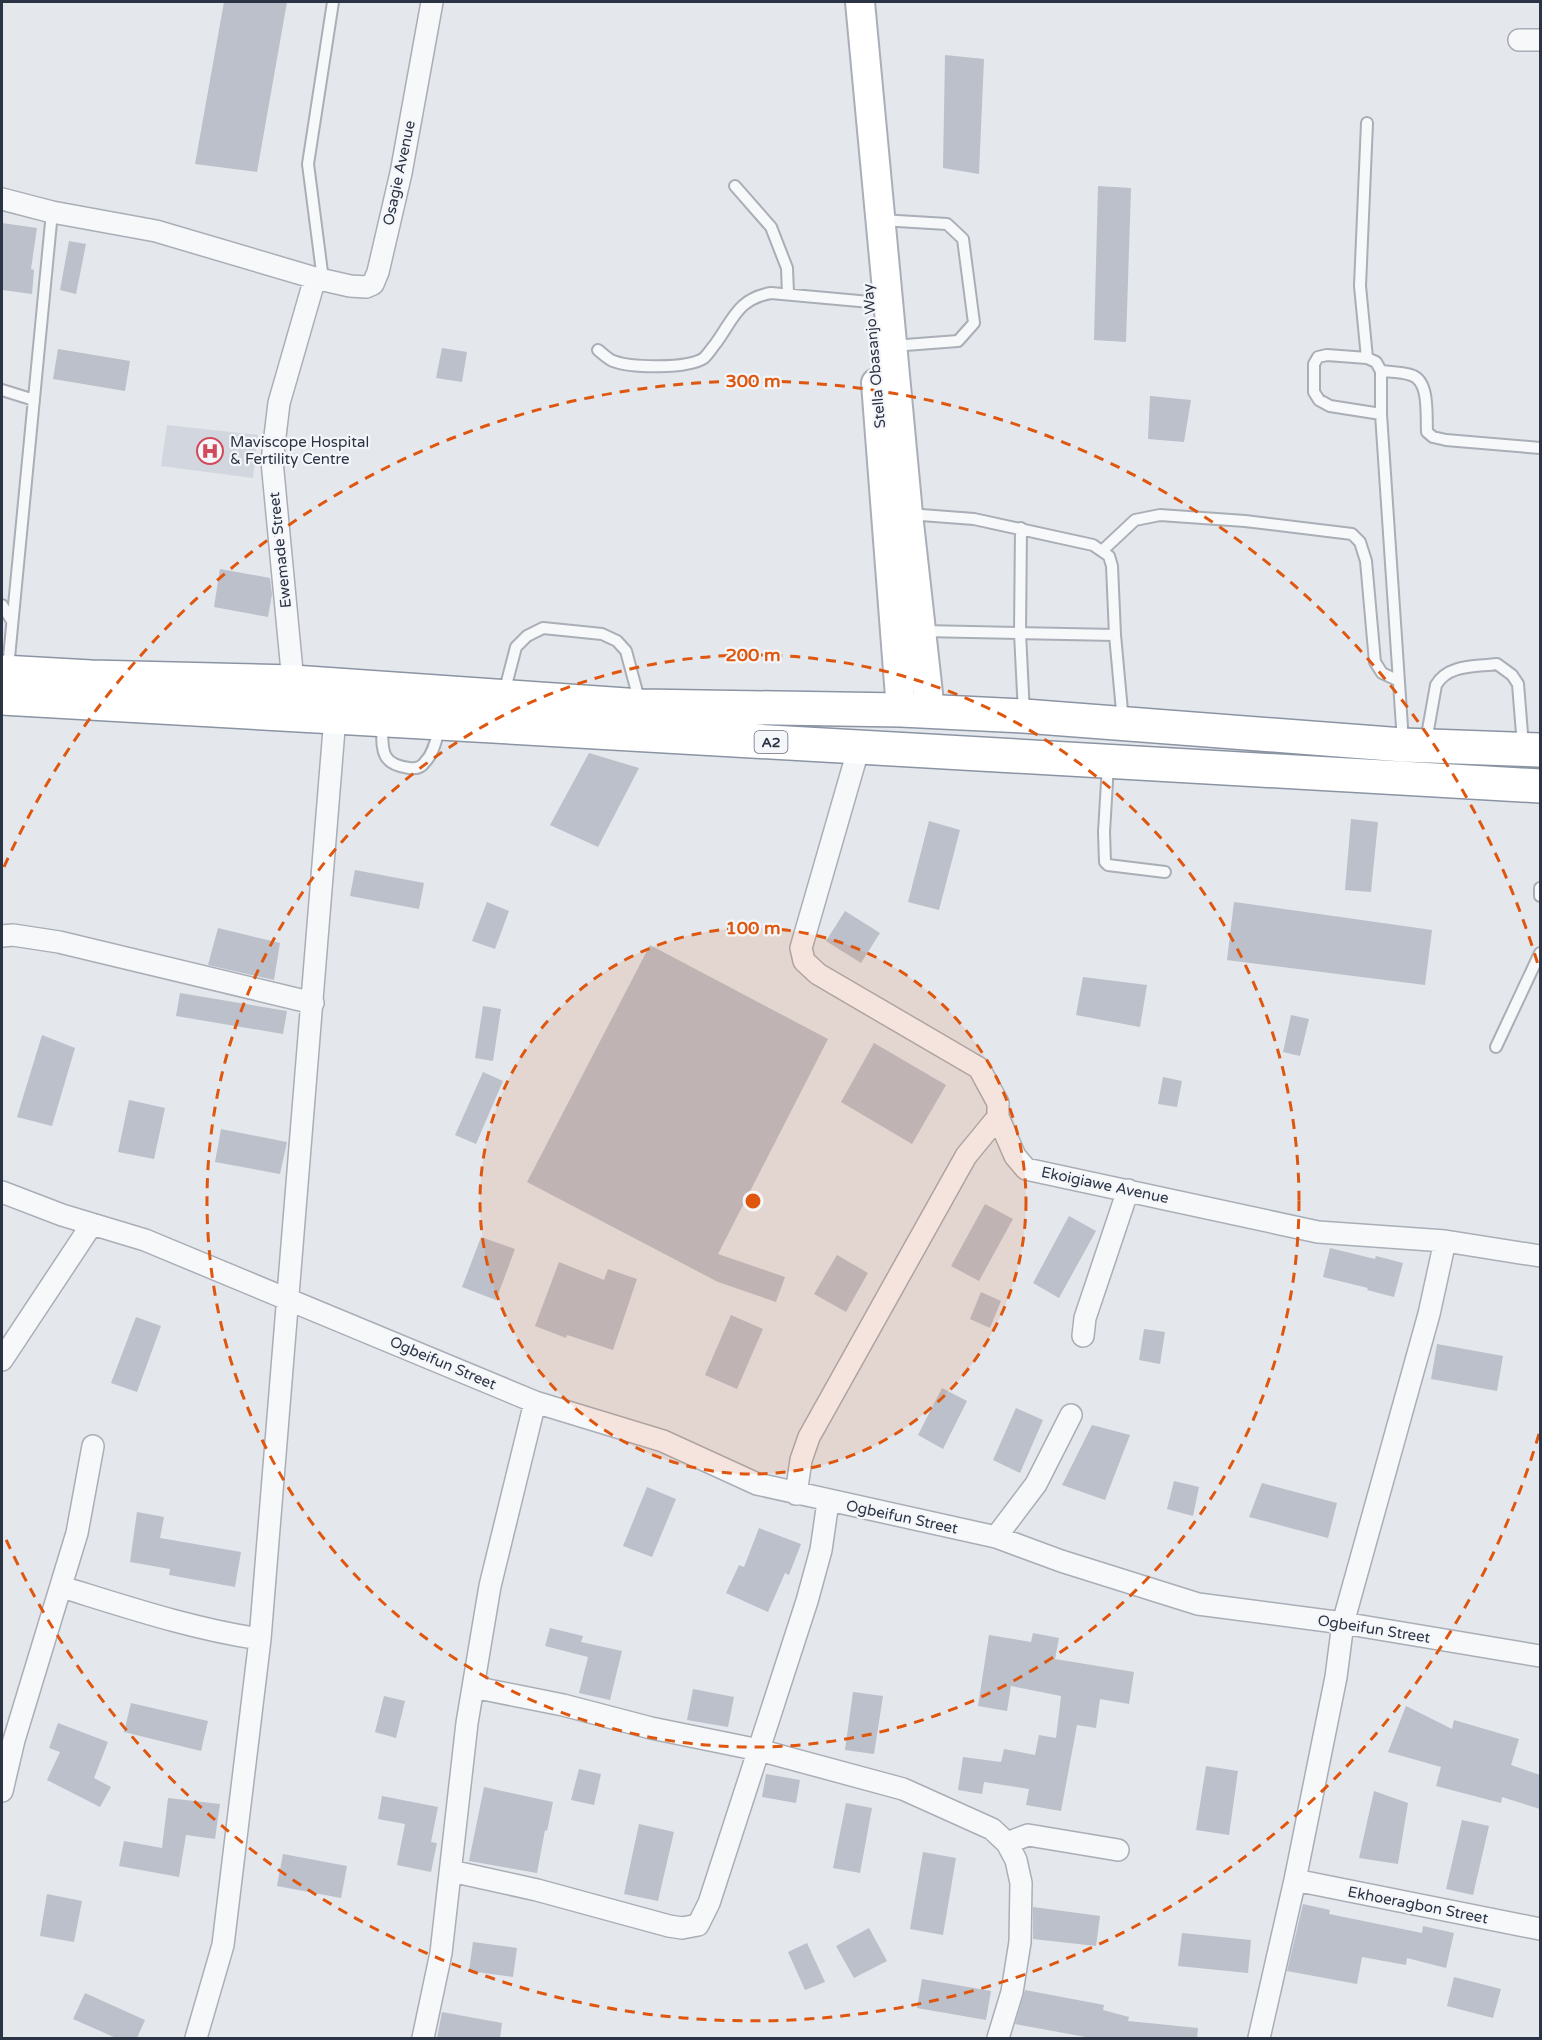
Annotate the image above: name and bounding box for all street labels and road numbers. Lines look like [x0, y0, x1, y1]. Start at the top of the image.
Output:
street label: Osagie Avenue [379, 119, 419, 227]
street label: Stella Obasanjo Way [859, 283, 889, 429]
street label: Ewemade Street [265, 491, 295, 609]
road number: A2 [754, 731, 788, 753]
street label: Ekoigiawe Avenue [1040, 1163, 1170, 1207]
street label: Ogbeifun Street [387, 1332, 499, 1394]
street label: Ogbeifun Street [844, 1496, 960, 1538]
street label: Ogbeifun Street [1316, 1611, 1432, 1647]
street label: Ekhoeragbon Street [1346, 1883, 1490, 1927]

